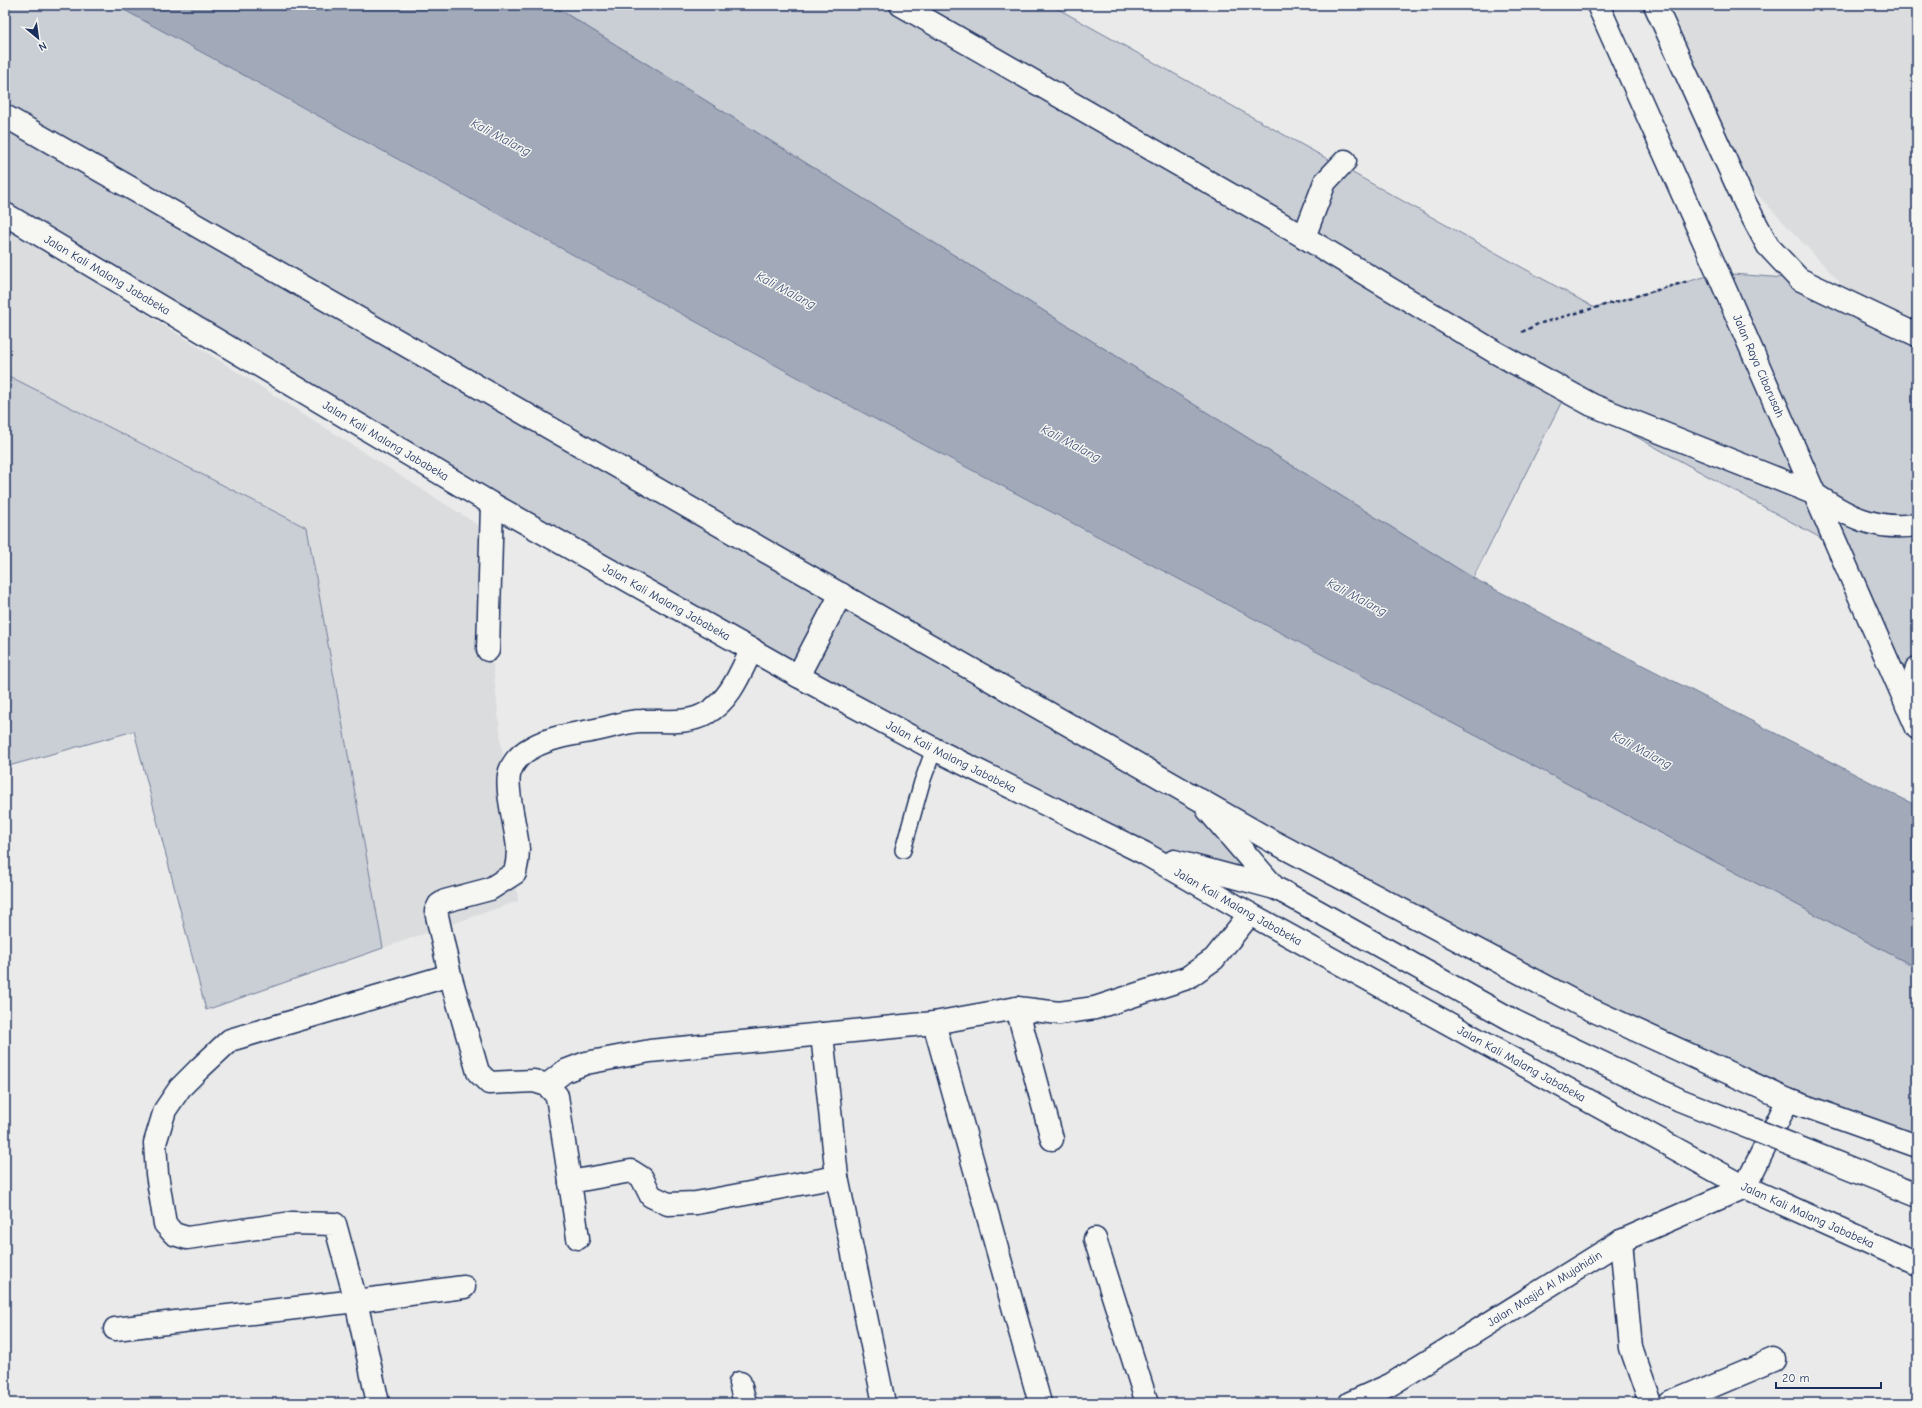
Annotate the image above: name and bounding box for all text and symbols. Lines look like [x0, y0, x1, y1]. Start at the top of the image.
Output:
north arrow [18, 18, 58, 58]
text: N [36, 39, 49, 54]
water label: Kali Malang [469, 115, 533, 159]
street label: Jalan Kali Malang Jababeka [42, 232, 173, 318]
water label: Kali Malang [754, 268, 818, 312]
street label: Jalan Raya Cibarusah [1730, 312, 1787, 420]
street label: Jalan Kali Malang Jababeka [320, 398, 451, 484]
water label: Kali Malang [1039, 421, 1103, 465]
street label: Jalan Kali Malang Jababeka [600, 561, 733, 644]
water label: Kali Malang [1325, 575, 1389, 619]
street label: Jalan Kali Malang Jababeka [884, 718, 1019, 796]
water label: Kali Malang [1610, 728, 1674, 772]
street label: Jalan Kali Malang Jababeka [1172, 865, 1304, 948]
street label: Jalan Kali Malang Jababeka [1455, 1023, 1588, 1105]
street label: Jalan Kali Malang Jababeka [1739, 1179, 1877, 1251]
street label: Jalan Masjid Al Mujahidin [1485, 1248, 1604, 1330]
scale bar [1776, 1364, 1881, 1390]
text: 20 m [1782, 1371, 1810, 1385]

